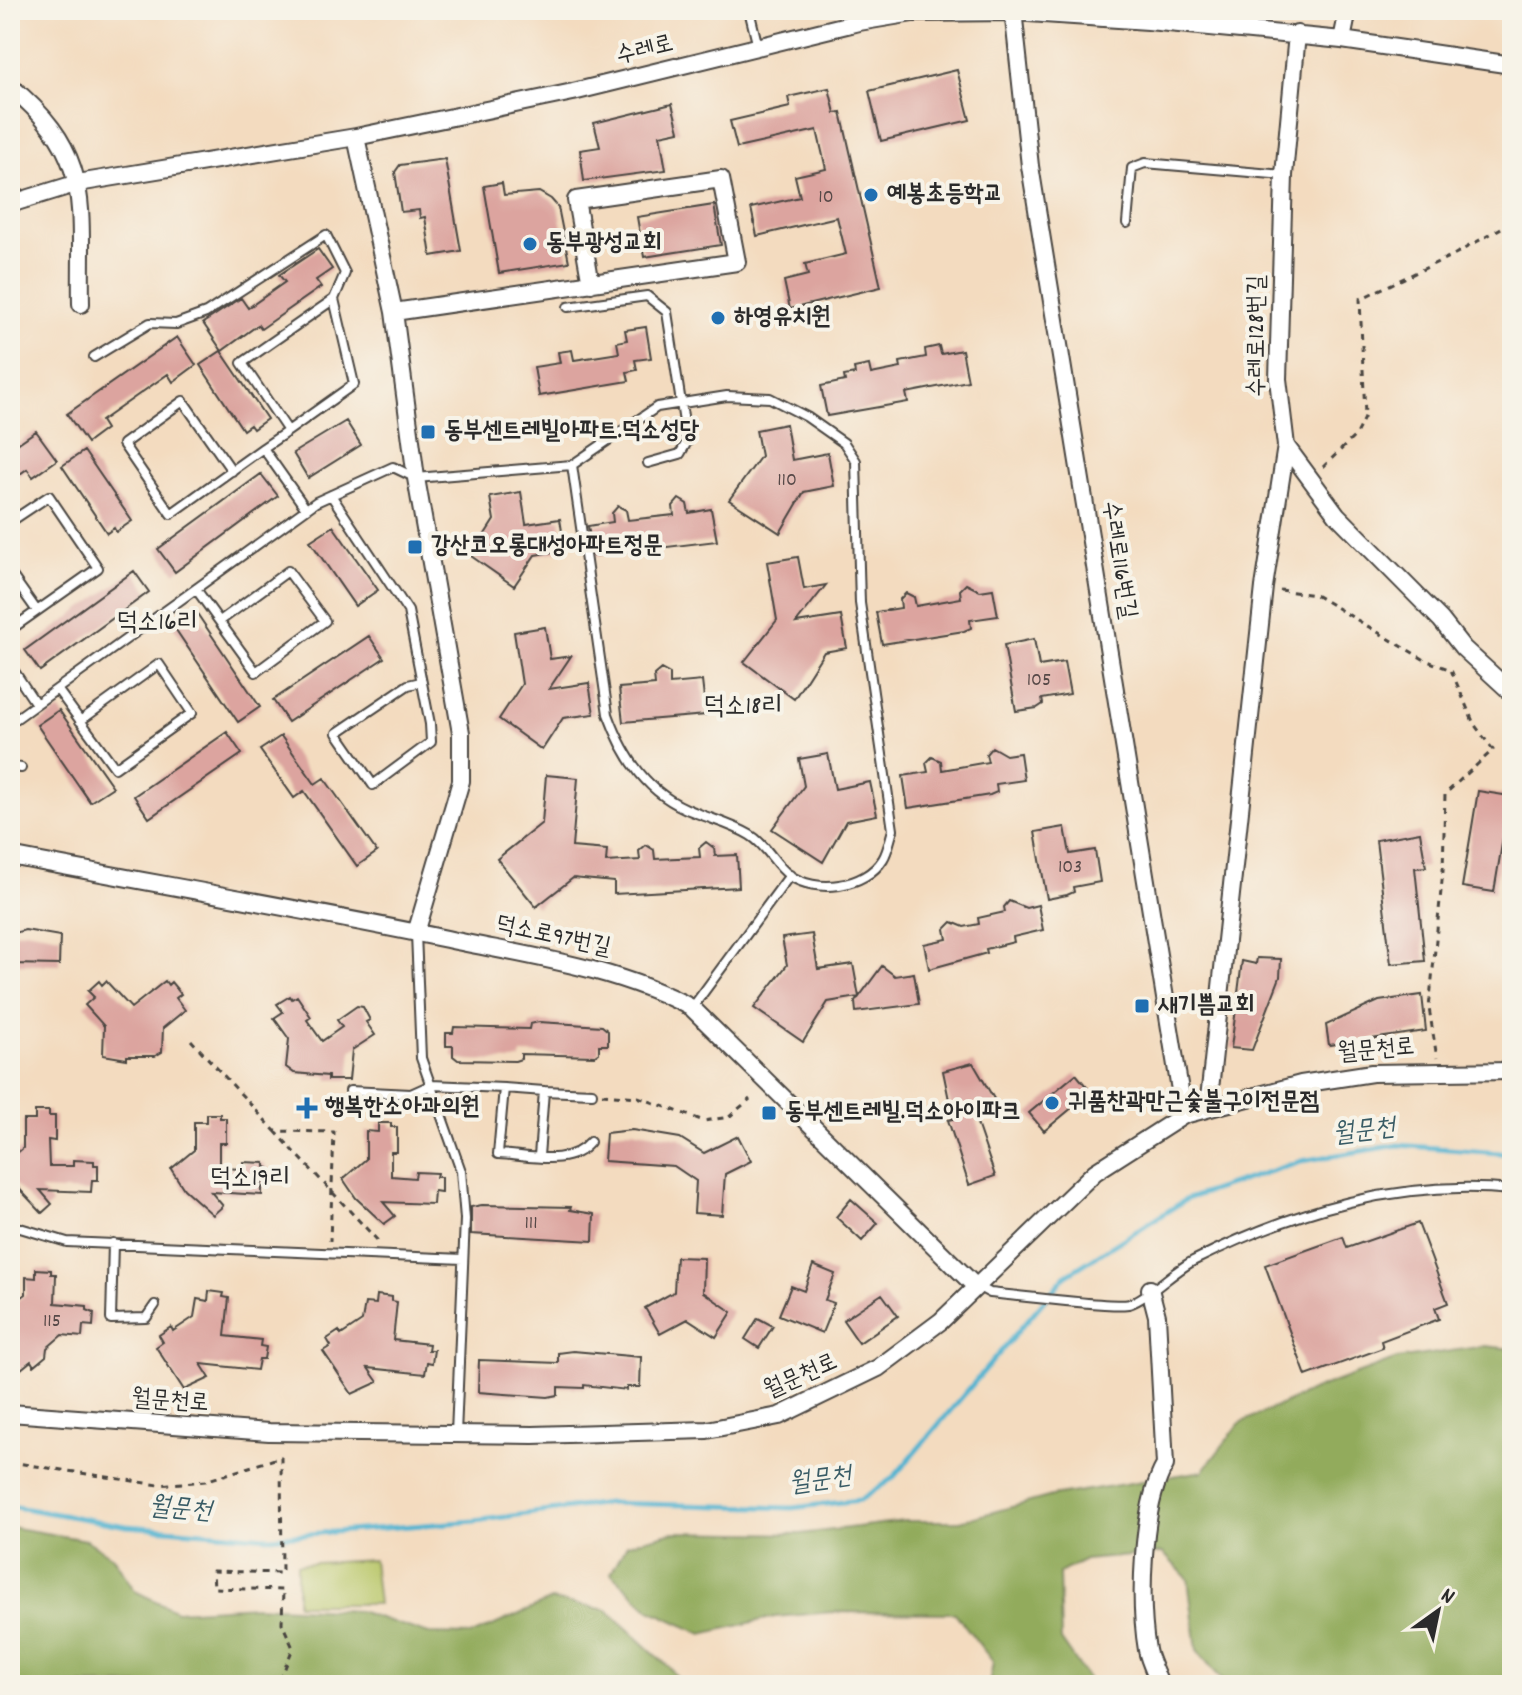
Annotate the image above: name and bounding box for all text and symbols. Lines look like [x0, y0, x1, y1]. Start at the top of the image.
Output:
street label: 수레로 [613, 27, 677, 75]
place label: 예봉초등학교 [887, 178, 1003, 212]
house number: 10 [818, 184, 834, 212]
marker: 예봉초등학교 [862, 186, 880, 204]
place label: 동부광성교회 [546, 227, 662, 261]
marker: 동부광성교회 [521, 235, 539, 253]
street label: 수레로128번길 [1241, 275, 1275, 397]
place label: 하영유치원 [734, 301, 831, 335]
marker: 하영유치원 [709, 309, 727, 327]
place label: 동부센트레빌아파트.덕소성당 [444, 415, 700, 449]
marker: 동부센트레빌아파트.덕소성당 [419, 423, 437, 441]
house number: 110 [777, 467, 797, 495]
street label: 수레로116번길 [1092, 499, 1144, 621]
place label: 강산코오롱대성아파트정문 [431, 530, 663, 564]
marker: 강산코오롱대성아파트정문 [406, 538, 424, 556]
district label: 덕소16리 [116, 605, 198, 642]
house number: 105 [1027, 667, 1051, 695]
district label: 덕소18리 [704, 689, 782, 726]
house number: 103 [1058, 854, 1082, 882]
street label: 덕소로97번길 [492, 908, 614, 966]
place label: 새기쁨교회 [1157, 989, 1255, 1023]
marker: 새기쁨교회 [1133, 997, 1151, 1015]
street label: 월문천로 [1336, 1031, 1416, 1071]
place label: 귀품찬곽만근숯불구이전문점 [1068, 1086, 1319, 1120]
place label: 행복한소아과의원 [324, 1091, 480, 1125]
marker: 귀품찬곽만근숯불구이전문점 [1043, 1094, 1061, 1112]
place label: 동부센트레빌.덕소아이파크 [785, 1096, 1021, 1130]
marker: 행복한소아과의원 [296, 1097, 318, 1119]
marker: 동부센트레빌.덕소아이파크 [760, 1104, 778, 1122]
water label: 월문천 [1331, 1109, 1400, 1154]
district label: 덕소19리 [210, 1161, 290, 1198]
house number: 111 [524, 1210, 538, 1238]
house number: 115 [43, 1308, 61, 1336]
street label: 월문천로 [759, 1346, 843, 1408]
street label: 월문천로 [130, 1382, 210, 1422]
water label: 월문천 [786, 1458, 857, 1504]
water label: 월문천 [147, 1489, 216, 1531]
north arrow [1398, 1571, 1478, 1651]
text: N [1434, 1581, 1460, 1613]

